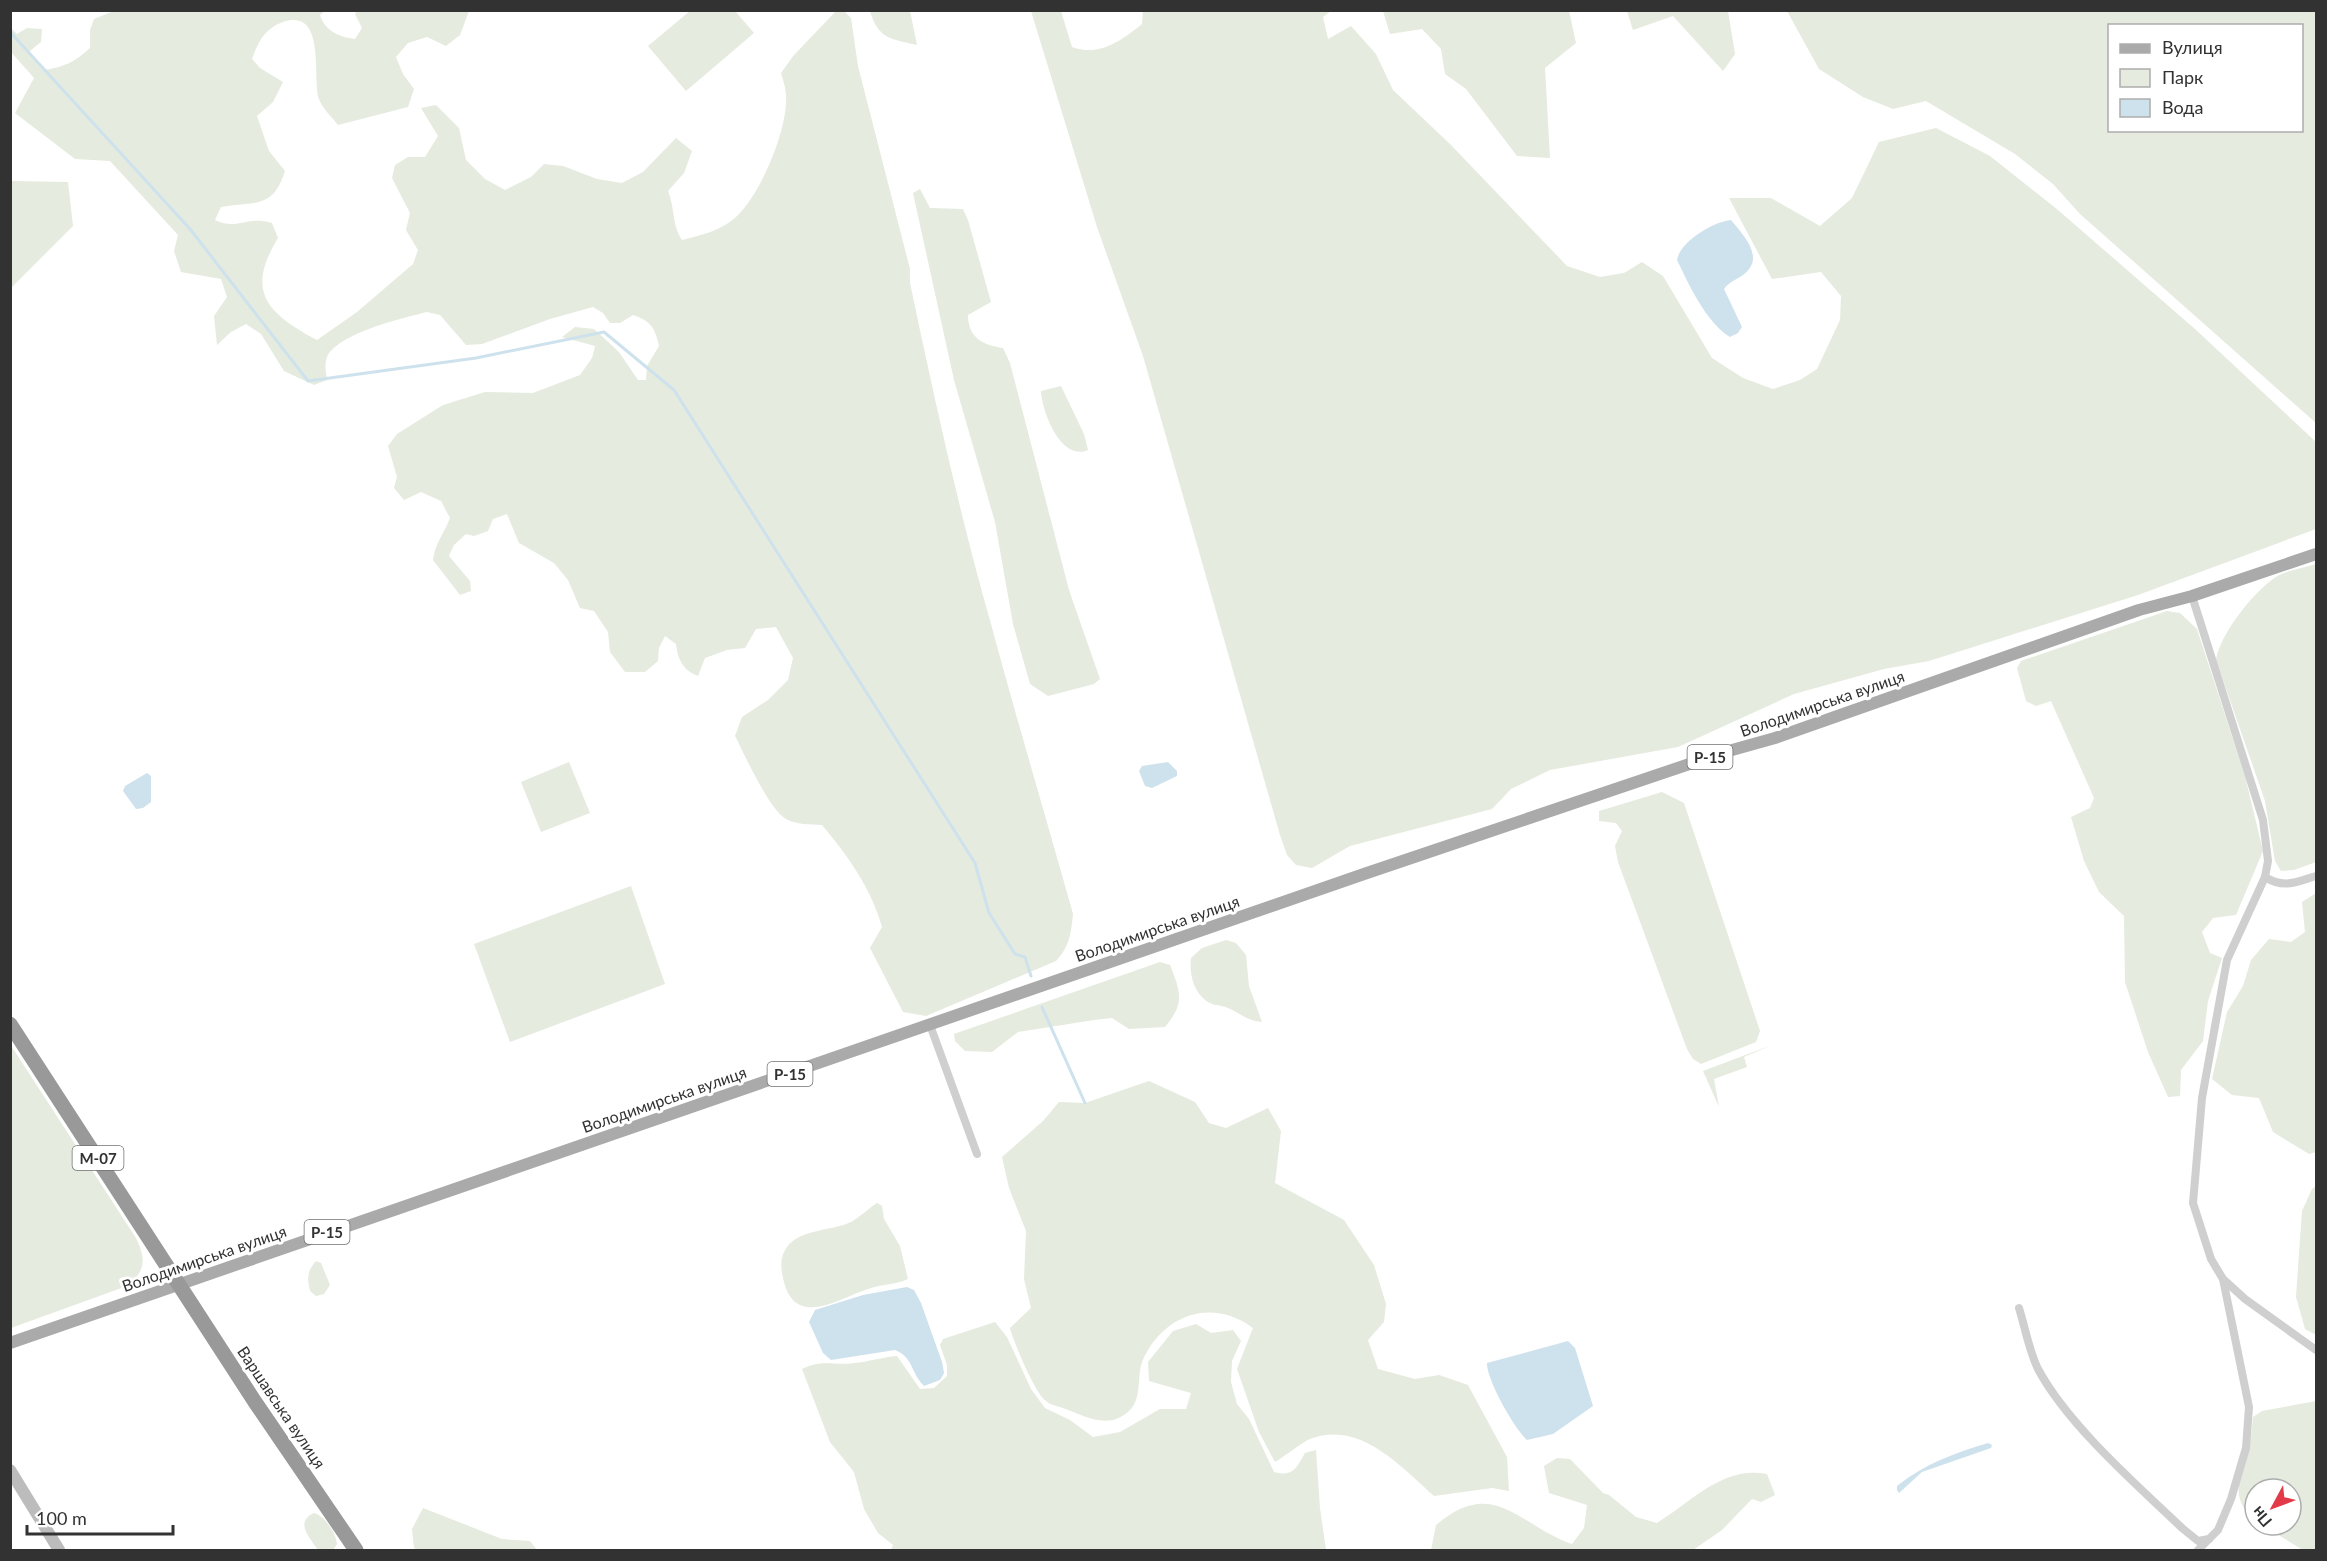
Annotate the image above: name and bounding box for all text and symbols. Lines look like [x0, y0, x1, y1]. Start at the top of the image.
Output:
legend [2108, 24, 2303, 132]
text: Вулиця [2162, 36, 2223, 58]
text: Парк [2162, 66, 2204, 88]
text: Вода [2162, 96, 2203, 118]
street label: Володимирська вулиця [1737, 666, 1907, 740]
road number: Р-15 [1688, 745, 1732, 769]
street label: Володимирська вулиця [1072, 891, 1242, 965]
street label: Володимирська вулиця [579, 1062, 749, 1136]
road number: Р-15 [768, 1062, 812, 1086]
road number: М-07 [72, 1146, 124, 1170]
road number: Р-15 [304, 1220, 350, 1244]
street label: Володимирська вулиця [119, 1221, 289, 1295]
street label: Варшавська вулиця [234, 1342, 330, 1472]
north arrow [2243, 1477, 2303, 1537]
scale bar [27, 1498, 172, 1536]
text: Пн [2247, 1503, 2275, 1531]
text: 100 m [36, 1507, 87, 1529]

